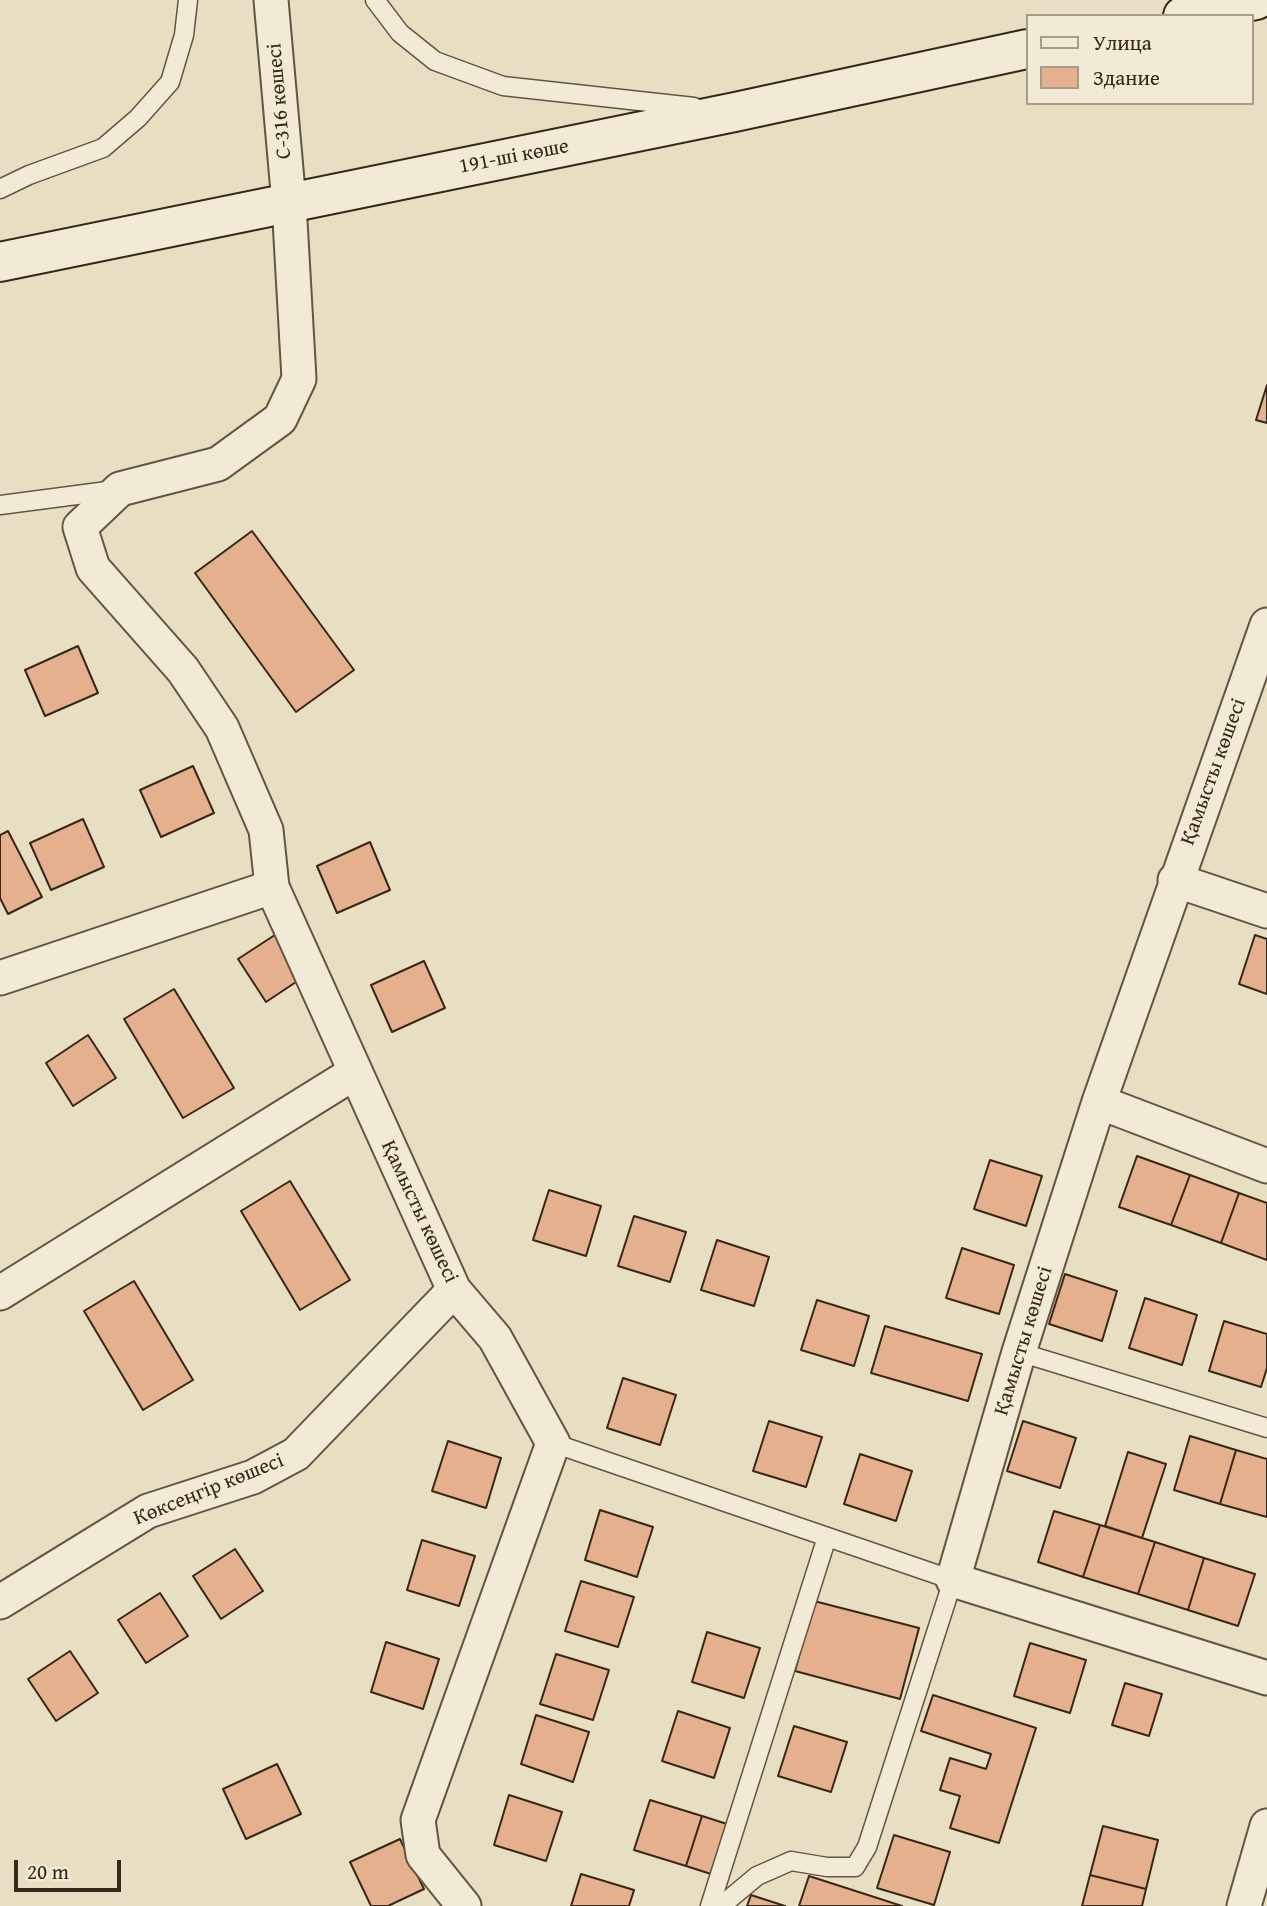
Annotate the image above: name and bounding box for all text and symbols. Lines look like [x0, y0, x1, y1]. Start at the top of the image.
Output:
legend [1026, 14, 1253, 105]
text: Улица [1093, 27, 1152, 58]
street label: С-316 көшесі [262, 42, 298, 160]
text: Здание [1093, 62, 1160, 93]
street label: 191-ші көше [457, 134, 571, 180]
street label: Қамысты көшесі [1176, 695, 1252, 849]
street label: Қамысты көшесі [375, 1137, 463, 1287]
street label: Қамысты көшесі [989, 1263, 1059, 1419]
street label: Көксеңгір көшесі [130, 1448, 288, 1532]
scale bar [18, 1846, 124, 1890]
text: 20 m [27, 1856, 69, 1887]

